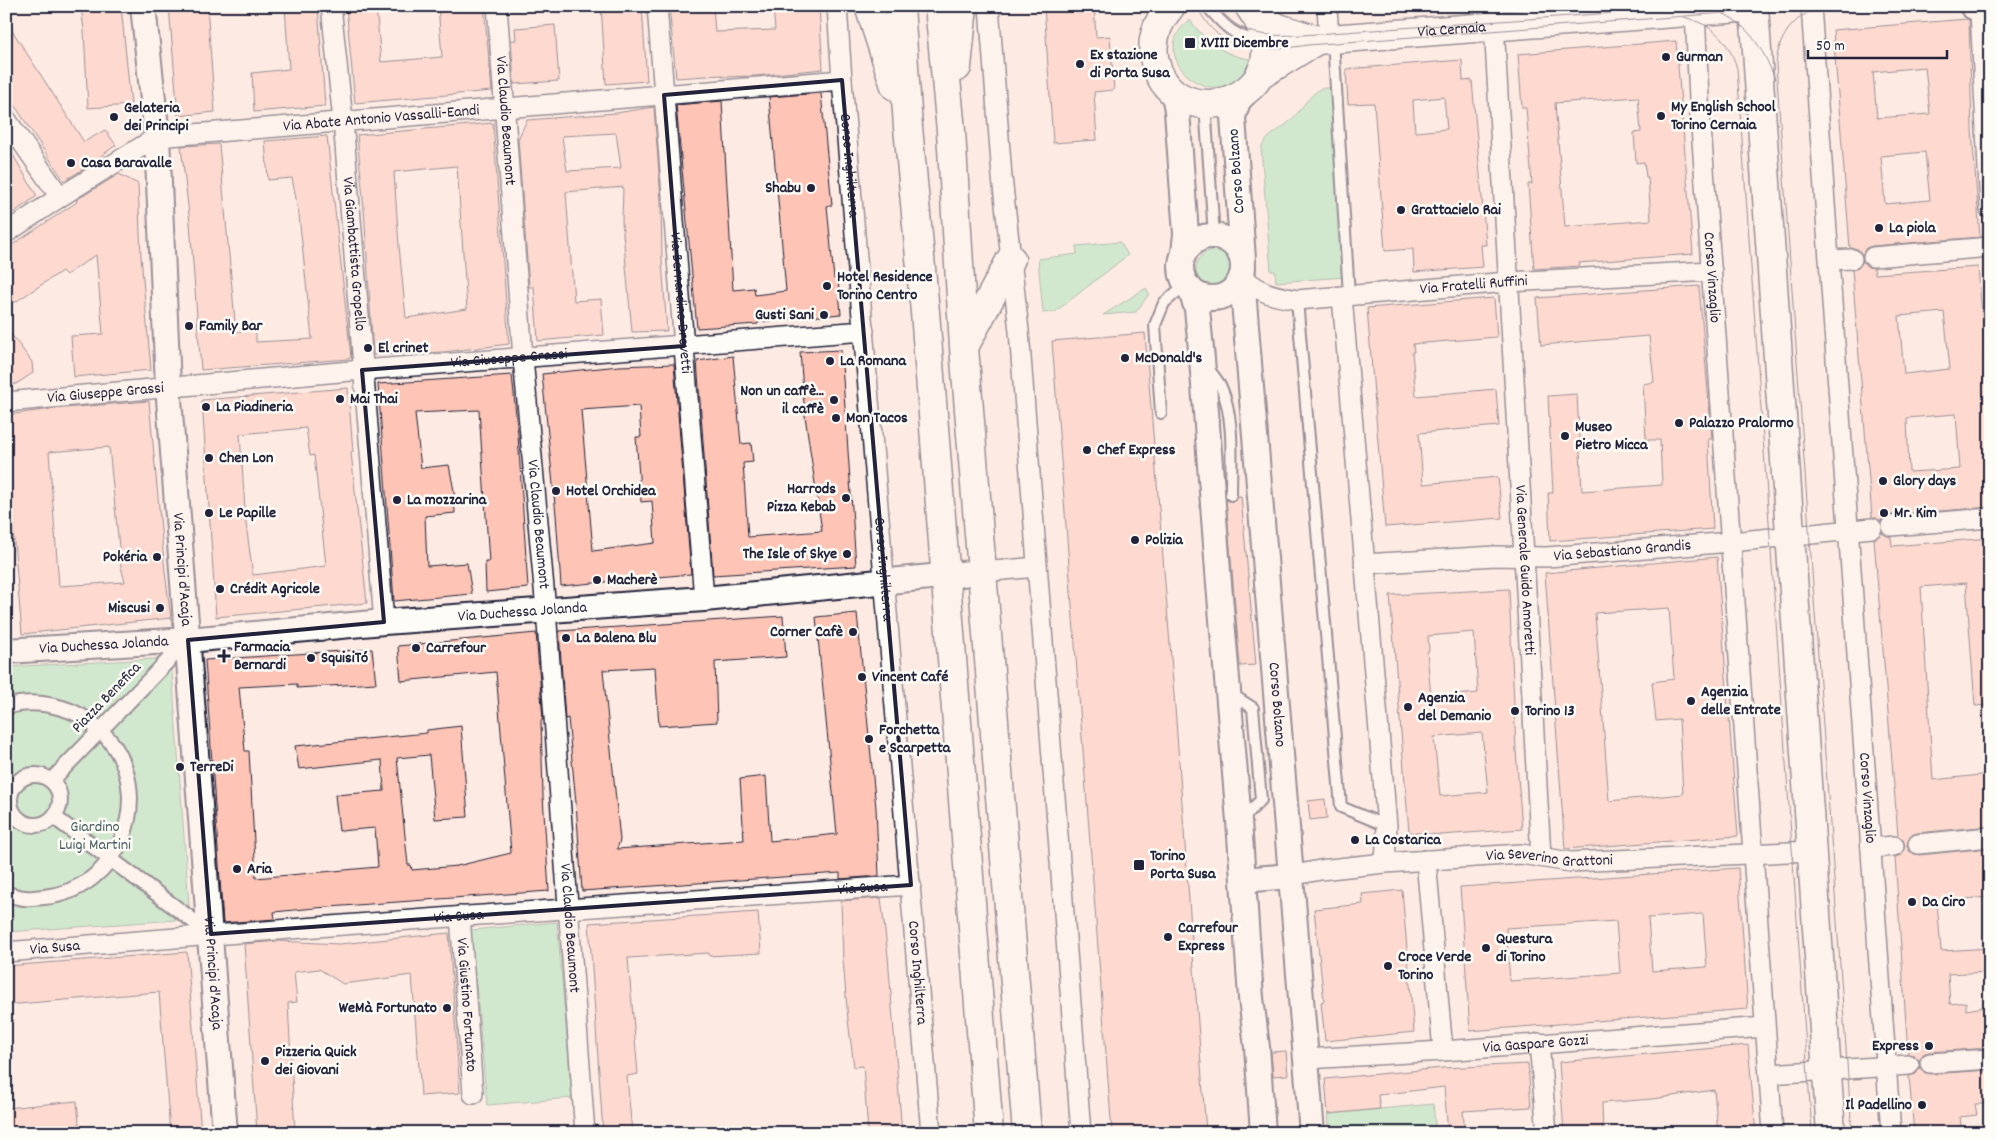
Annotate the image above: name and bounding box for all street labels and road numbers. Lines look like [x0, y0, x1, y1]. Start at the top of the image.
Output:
street label: Via Cernaia [1417, 16, 1487, 44]
street label: Via Claudio Beaumont [489, 55, 522, 186]
street label: Via Abate Antonio Vassalli-Eandi [282, 99, 480, 138]
street label: Corso Inghilterra [833, 113, 865, 219]
street label: Corso Bolzano [1223, 128, 1251, 214]
street label: Via Giambattista Gropello [336, 176, 372, 332]
street label: Corso Vinzaglio [1697, 231, 1726, 324]
street label: Via Bernardino Drovetti [663, 232, 698, 375]
street label: Via Fratelli Ruffini [1419, 269, 1528, 301]
street label: Via Giuseppe Grassi [450, 343, 568, 375]
street label: Via Giuseppe Grassi [46, 376, 165, 410]
street label: Via Claudio Beaumont [521, 459, 556, 590]
street label: Via Generale Guido Amoretti [1509, 484, 1541, 656]
street label: Via Principi d'Acaja [166, 512, 198, 628]
street label: Corso Inghilterra [867, 516, 899, 623]
street label: Via Sebastiano Grandis [1553, 534, 1692, 568]
street label: Via Duchessa Jolanda [457, 596, 588, 628]
street label: Via Duchessa Jolanda [39, 630, 169, 660]
street label: Piazza Benefica [67, 657, 147, 739]
street label: Corso Bolzano [1262, 661, 1292, 748]
street label: Corso Vinzaglio [1853, 752, 1882, 844]
street label: Via Severino Grattoni [1485, 842, 1613, 873]
street label: Via Claudio Beaumont [553, 863, 586, 994]
street label: Via Susa [837, 875, 889, 902]
street label: Via Susa [433, 903, 485, 930]
street label: Via Principi d'Acaja [197, 916, 229, 1031]
street label: Corso Inghilterra [902, 920, 933, 1026]
street label: Via Susa [29, 934, 81, 961]
street label: Via Giustino Fortunato [450, 937, 483, 1073]
street label: Via Gaspare Gozzi [1482, 1029, 1589, 1060]

